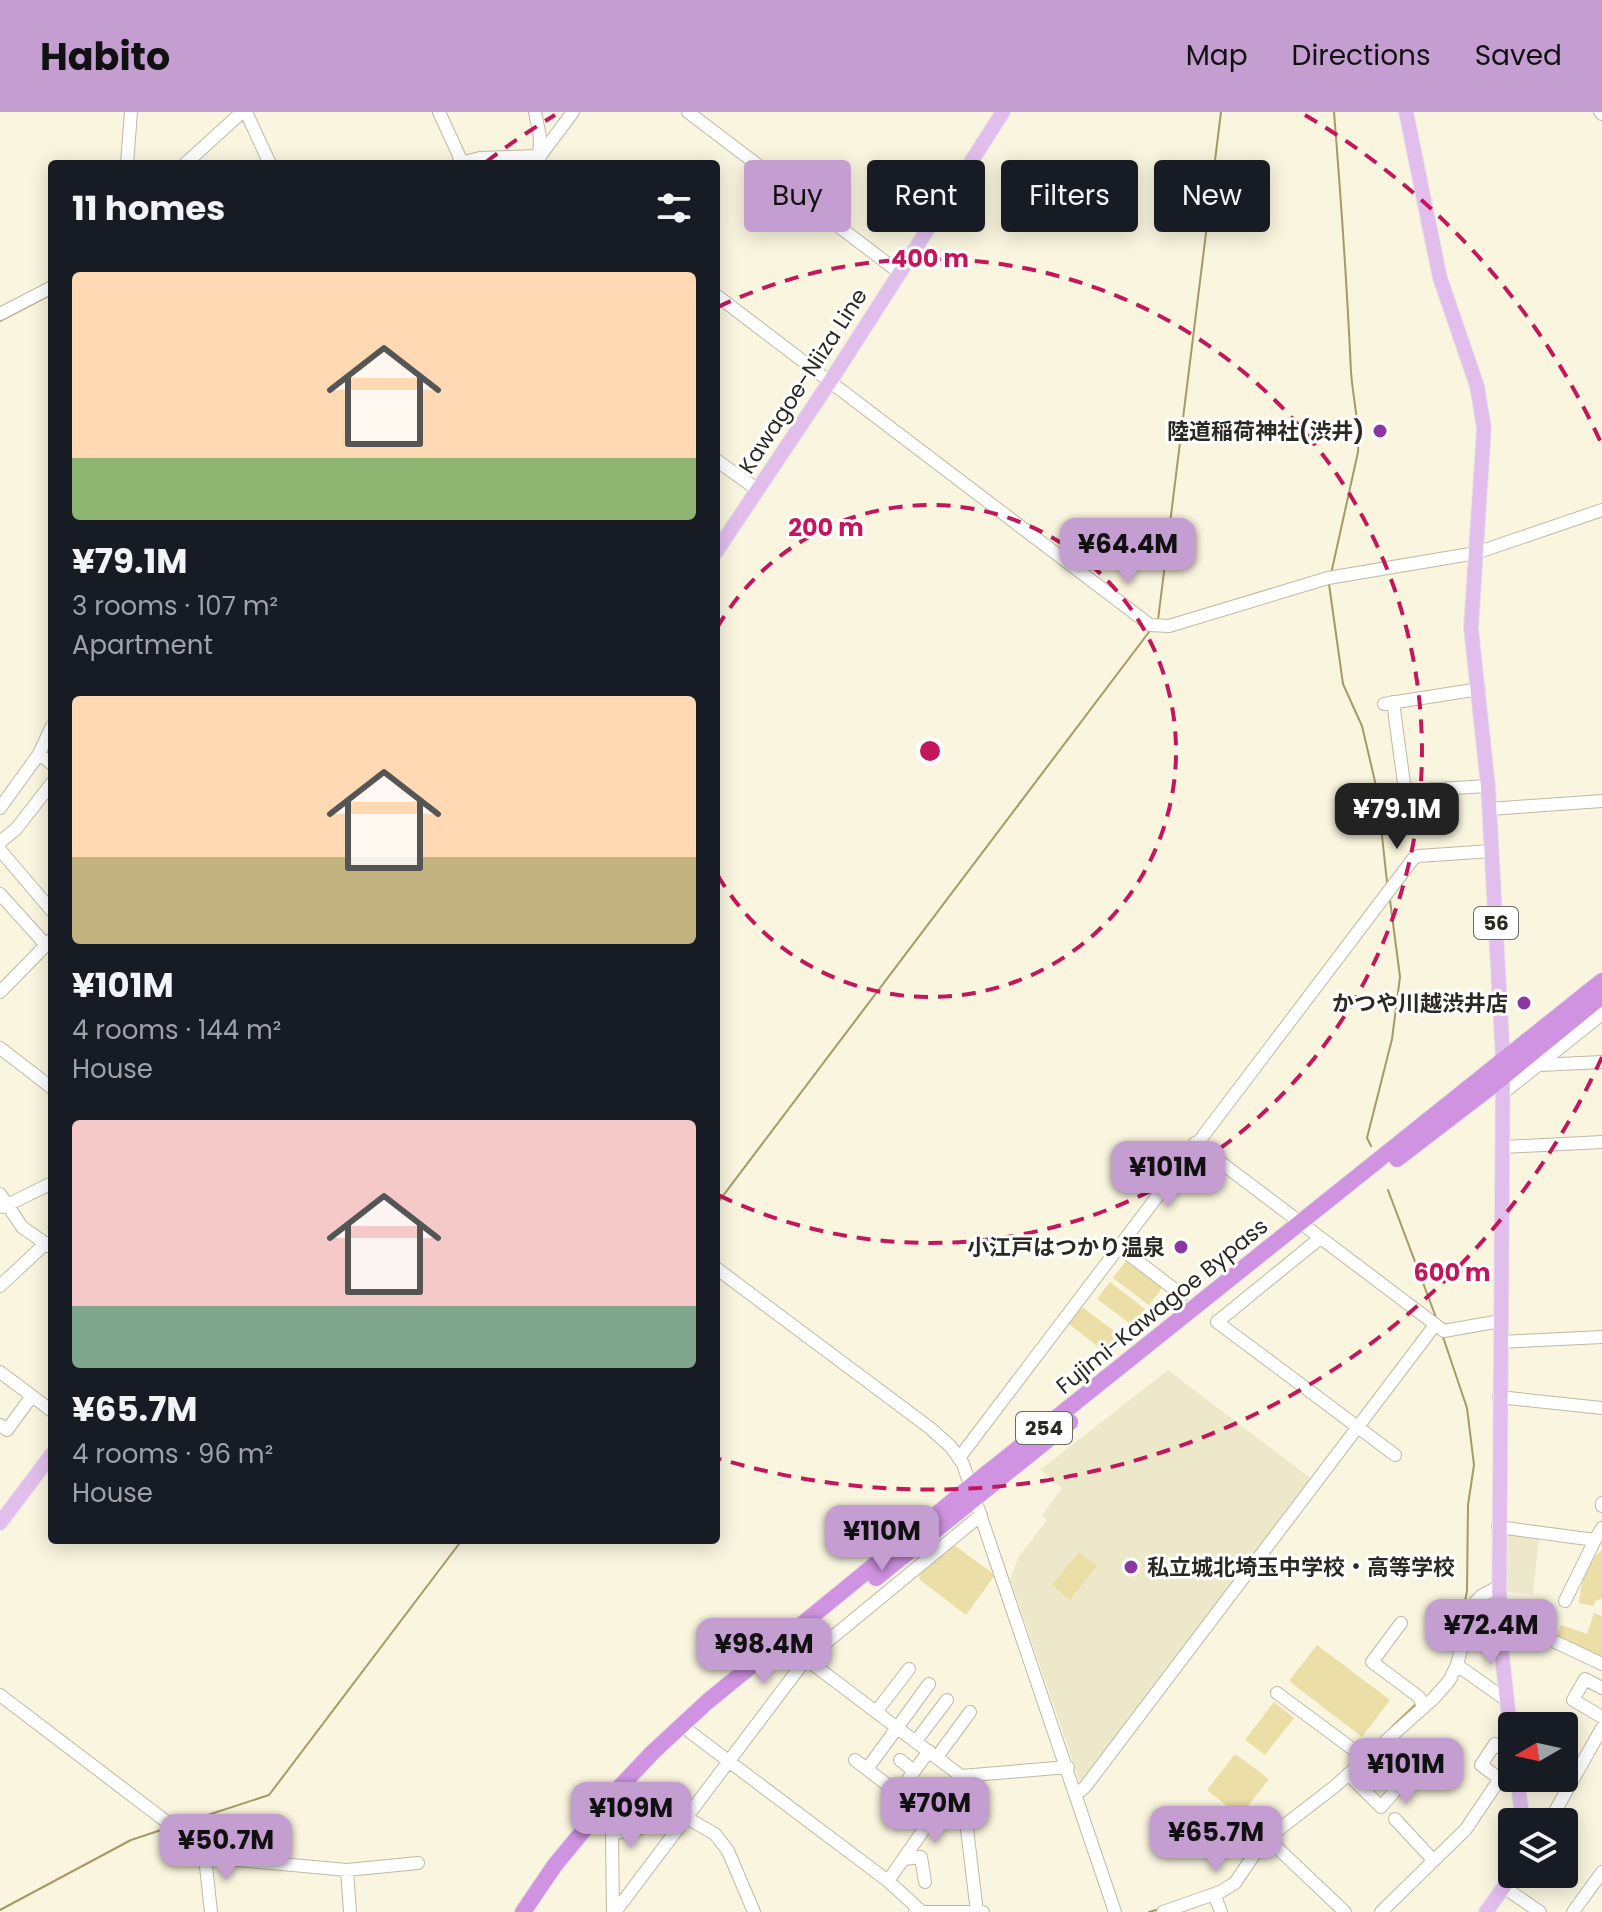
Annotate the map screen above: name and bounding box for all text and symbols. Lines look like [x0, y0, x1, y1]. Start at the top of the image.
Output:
text: Habito [40, 30, 170, 83]
text: Map [1186, 36, 1248, 75]
text: Directions [1292, 36, 1431, 75]
text: Saved [1475, 36, 1562, 75]
chip: Buy [744, 160, 851, 232]
chip: Rent [867, 160, 985, 232]
chip: Filters [1001, 160, 1138, 232]
chip: New [1154, 160, 1270, 232]
text: 11 homes [72, 184, 225, 232]
icon: filters [652, 186, 696, 230]
text: 400 m [891, 242, 969, 275]
street label: Kawagoe-Niiza Line [731, 282, 875, 480]
icon: home [312, 324, 456, 468]
place label: 陸道稲荷神社(渋井) [1167, 416, 1364, 447]
marker: 陸道稲荷神社(渋井) [1371, 422, 1389, 440]
text: 200 m [788, 511, 864, 544]
pin: ¥64.4M [1063, 518, 1193, 586]
text: ¥64.4M [1078, 526, 1178, 562]
text: ¥79.1M [72, 537, 188, 585]
text: 3 rooms · 107 m² [72, 588, 278, 624]
text: Apartment [72, 627, 213, 663]
centre of rings [916, 737, 944, 765]
icon: home [312, 748, 456, 892]
pin: ¥79.1M [1332, 783, 1462, 851]
text: ¥79.1M [1353, 791, 1441, 827]
road number: 56 [1474, 907, 1518, 939]
text: ¥101M [72, 961, 174, 1009]
place label: かつや川越渋井店 [1332, 988, 1508, 1019]
marker: かつや川越渋井店 [1515, 994, 1533, 1012]
text: 4 rooms · 144 m² [72, 1012, 281, 1048]
text: House [72, 1051, 153, 1087]
pin: ¥101M [1112, 1141, 1224, 1209]
text: ¥101M [1129, 1149, 1207, 1185]
icon: home [312, 1172, 456, 1316]
street label: Fujimi-Kawagoe Bypass [1050, 1211, 1274, 1401]
place label: 小江戸はつかり温泉 [967, 1232, 1165, 1263]
marker: 小江戸はつかり温泉 [1172, 1238, 1190, 1256]
text: 600 m [1413, 1256, 1491, 1289]
text: ¥65.7M [72, 1385, 198, 1433]
road number: 254 [1016, 1412, 1072, 1444]
text: 4 rooms · 96 m² [72, 1436, 273, 1472]
text: House [72, 1475, 153, 1511]
pin: ¥110M [826, 1505, 938, 1573]
text: ¥110M [843, 1513, 921, 1549]
place label: 私立城北埼玉中学校・高等学校 [1147, 1552, 1455, 1583]
marker: 私立城北埼玉中学校・高等学校 [1122, 1558, 1140, 1576]
pin: ¥72.4M [1426, 1599, 1556, 1667]
text: ¥72.4M [1443, 1607, 1539, 1643]
pin: ¥98.4M [699, 1618, 829, 1686]
text: ¥98.4M [714, 1626, 814, 1662]
north arrow [1498, 1712, 1578, 1792]
map controls [1498, 1712, 1578, 1888]
pin: ¥101M [1350, 1738, 1462, 1806]
text: ¥101M [1367, 1746, 1445, 1782]
pin: ¥70M [888, 1777, 982, 1845]
pin: ¥109M [575, 1782, 687, 1850]
text: ¥70M [899, 1785, 971, 1821]
text: ¥109M [589, 1790, 673, 1826]
pin: ¥65.7M [1151, 1806, 1281, 1874]
button: layers [1498, 1808, 1578, 1888]
pin: ¥50.7M [161, 1814, 291, 1882]
text: ¥65.7M [1168, 1814, 1264, 1850]
text: ¥50.7M [178, 1822, 274, 1858]

